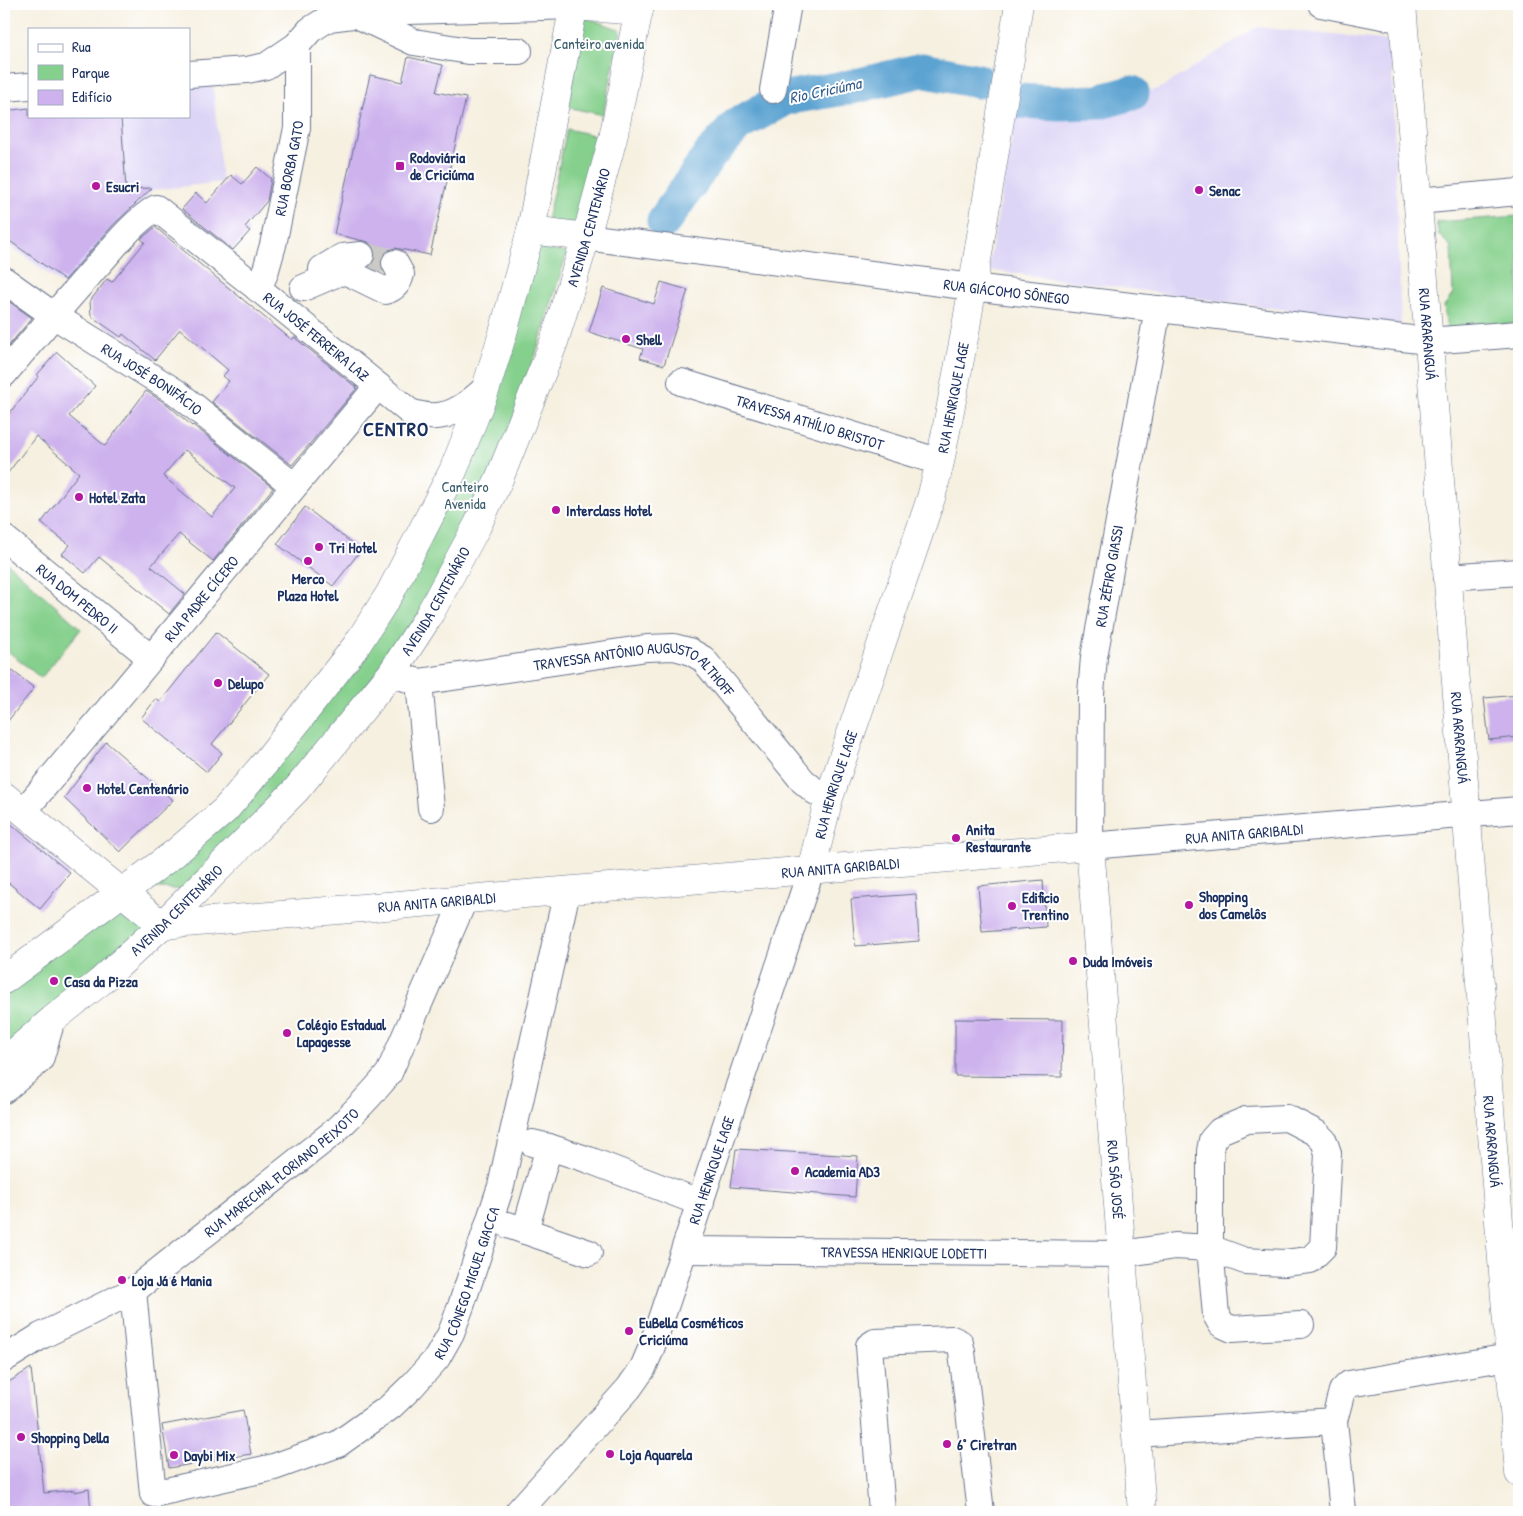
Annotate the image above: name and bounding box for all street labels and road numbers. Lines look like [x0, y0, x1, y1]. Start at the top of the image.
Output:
street label: RUA BORBA GATO [269, 121, 308, 218]
street label: AVENIDA CENTENÁRIO [561, 166, 615, 289]
street label: RUA GIÁCOMO SÔNEGO [942, 273, 1071, 309]
street label: RUA JOSÉ FERREIRA LAZ [259, 287, 374, 386]
street label: RUA ARARANGUÁ [1414, 287, 1442, 381]
street label: RUA JOSÉ BONIFÁCIO [98, 337, 207, 420]
street label: RUA HENRIQUE LAGE [931, 340, 974, 455]
street label: TRAVESSA ATHÍLIO BRISTOT [733, 389, 888, 455]
street label: RUA ZÉFIRO GIASSI [1090, 523, 1128, 629]
street label: AVENIDA CENTENÁRIO [396, 543, 475, 659]
street label: RUA PADRE CÍCERO [159, 551, 243, 646]
street label: RUA DOM PEDRO II [32, 558, 123, 638]
street label: TRAVESSA ANTÔNIO AUGUSTO ALTHOFF [532, 636, 740, 701]
street label: RUA ARARANGUÁ [1446, 691, 1475, 785]
street label: RUA HENRIQUE LAGE [809, 727, 862, 841]
street label: RUA ANITA GARIBALDI [1185, 818, 1304, 848]
street label: RUA ANITA GARIBALDI [781, 852, 901, 883]
street label: AVENIDA CENTENÁRIO [125, 859, 227, 960]
street label: RUA ANITA GARIBALDI [377, 886, 497, 917]
street label: RUA ARARANGUÁ [1478, 1095, 1507, 1189]
street label: RUA MARECHAL FLORIANO PEIXOTO [199, 1103, 363, 1242]
street label: RUA HENRIQUE LAGE [683, 1113, 739, 1227]
street label: RUA SÃO JOSÉ [1102, 1139, 1130, 1220]
street label: RUA CÔNEGO MIGUEL GIACCA [428, 1203, 504, 1363]
street label: TRAVESSA HENRIQUE LODETTI [821, 1241, 987, 1263]

